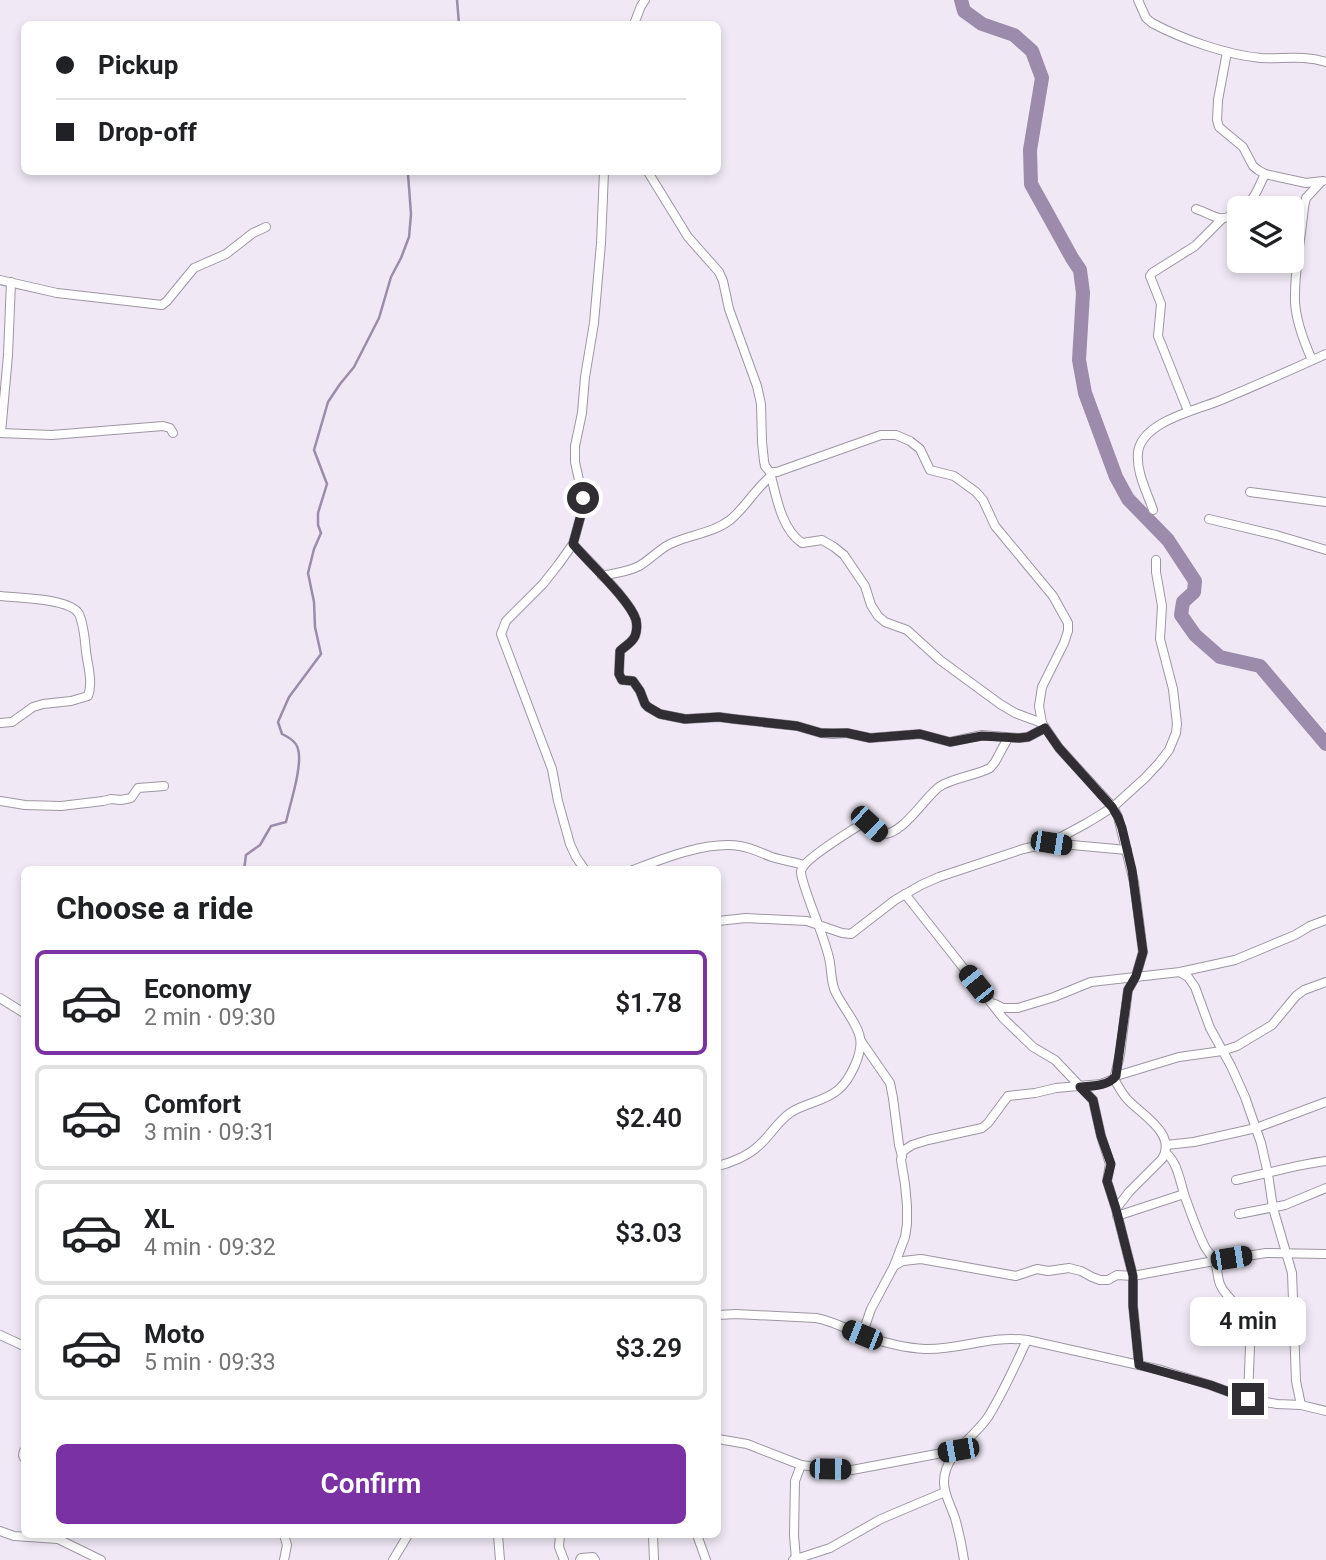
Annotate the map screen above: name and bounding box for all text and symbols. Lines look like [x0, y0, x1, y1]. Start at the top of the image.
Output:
text: Pickup [98, 50, 178, 80]
text: Drop-off [98, 117, 197, 147]
map controls [1227, 196, 1304, 273]
button: layers [1227, 196, 1304, 273]
route start [567, 482, 599, 514]
car [847, 802, 892, 846]
car [1029, 829, 1074, 857]
text: Choose a ride [56, 889, 253, 927]
car [955, 961, 998, 1007]
icon: car [60, 971, 123, 1034]
text: Economy [144, 974, 251, 1004]
text: $1.78 [615, 988, 682, 1018]
text: 2 min · 09:30 [144, 1004, 276, 1031]
icon: car [60, 1086, 123, 1149]
text: Comfort [144, 1089, 241, 1119]
text: $2.40 [615, 1103, 682, 1133]
text: 3 min · 09:31 [144, 1119, 276, 1146]
icon: car [60, 1201, 123, 1264]
text: XL [144, 1204, 175, 1234]
text: $3.03 [615, 1218, 682, 1248]
text: 4 min · 09:32 [144, 1234, 276, 1261]
car [1209, 1244, 1254, 1272]
callout: 4 min [1190, 1298, 1306, 1346]
text: 4 min [1219, 1308, 1277, 1335]
icon: car [60, 1316, 123, 1379]
car [839, 1317, 886, 1353]
text: Moto [144, 1319, 205, 1349]
text: $3.29 [615, 1333, 682, 1363]
text: 5 min · 09:33 [144, 1349, 276, 1376]
route end [1232, 1383, 1264, 1415]
car [936, 1436, 981, 1464]
button: Confirm [56, 1444, 686, 1524]
car [809, 1458, 852, 1480]

